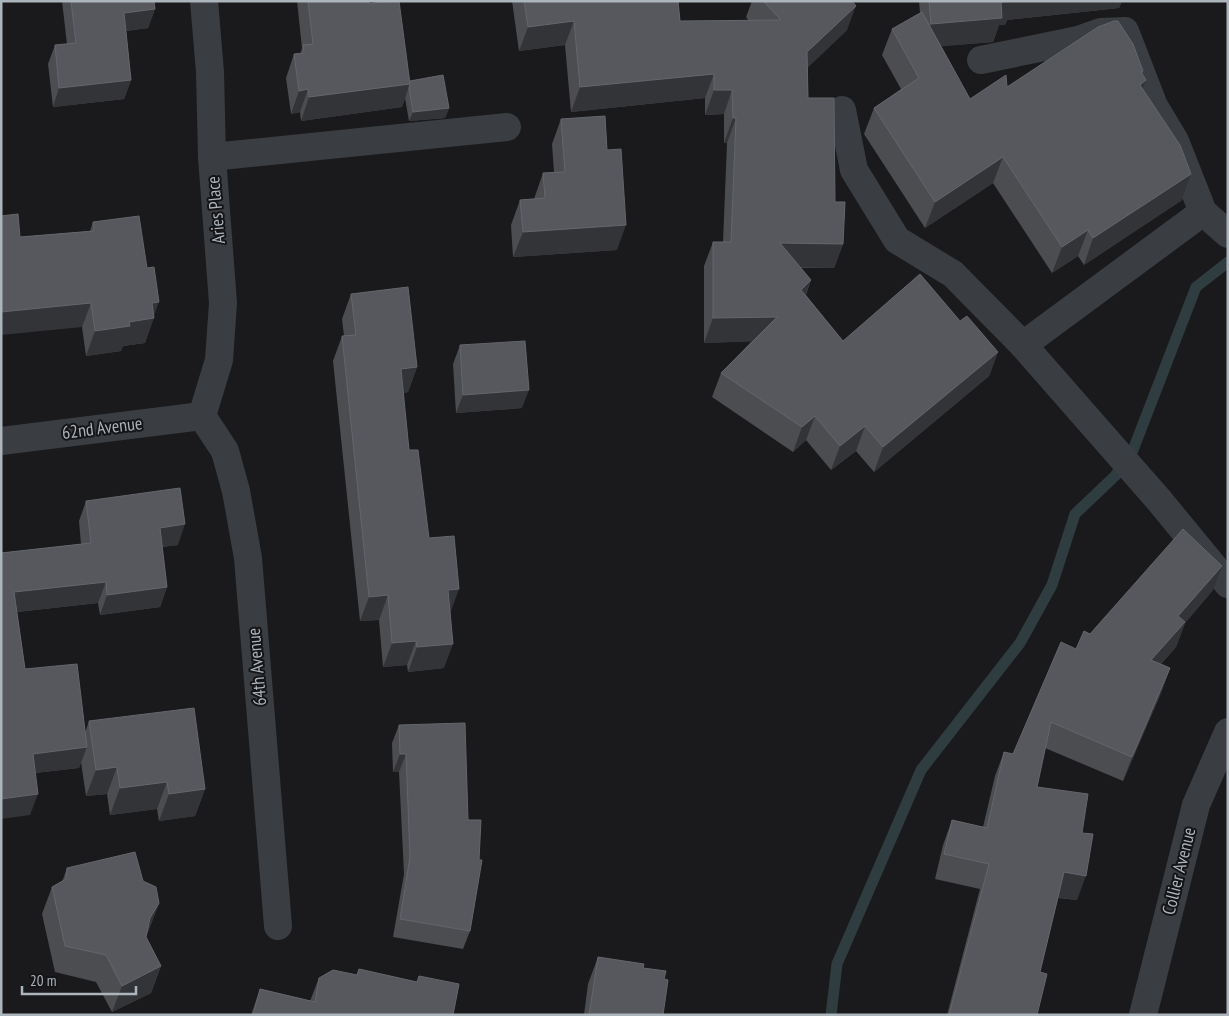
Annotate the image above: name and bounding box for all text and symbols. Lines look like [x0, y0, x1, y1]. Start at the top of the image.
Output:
street label: Aries Place [201, 175, 230, 245]
street label: 62nd Avenue [60, 411, 143, 444]
street label: 64th Avenue [242, 627, 271, 707]
street label: Collier Avenue [1157, 825, 1200, 917]
scale bar [22, 964, 136, 996]
text: 20 m [30, 971, 56, 990]

